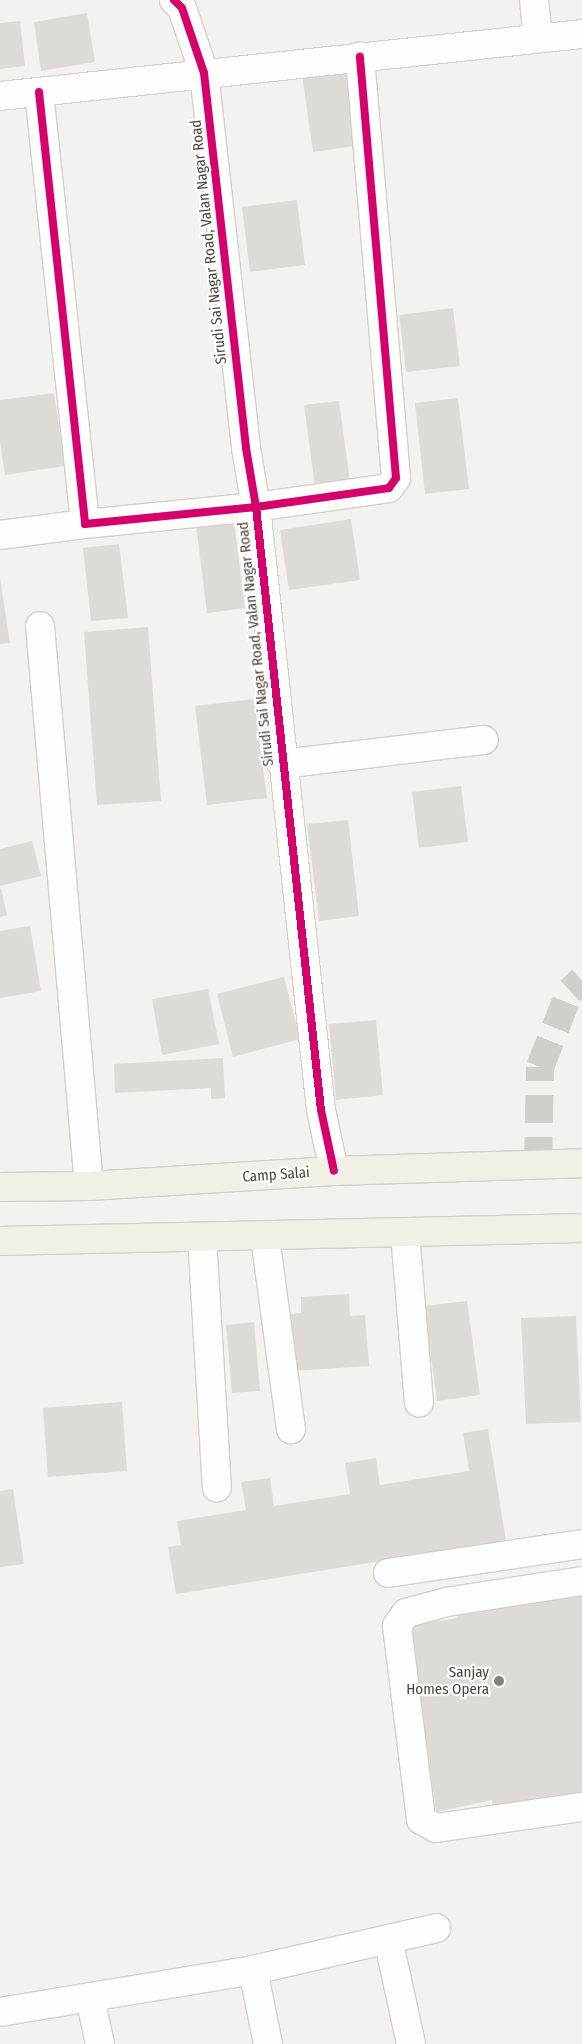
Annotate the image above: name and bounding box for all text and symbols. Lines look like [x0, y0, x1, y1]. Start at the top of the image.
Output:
street label: Sirudi Sai Nagar Road, Valan Nagar Road [187, 119, 231, 365]
street label: Sirudi Sai Nagar Road, Valan Nagar Road [234, 521, 278, 767]
street label: Camp Salai [242, 1164, 310, 1186]
place label: Sanjay Homes Opera [406, 1663, 489, 1698]
marker: Sanjay Homes Opera [493, 1675, 505, 1687]

